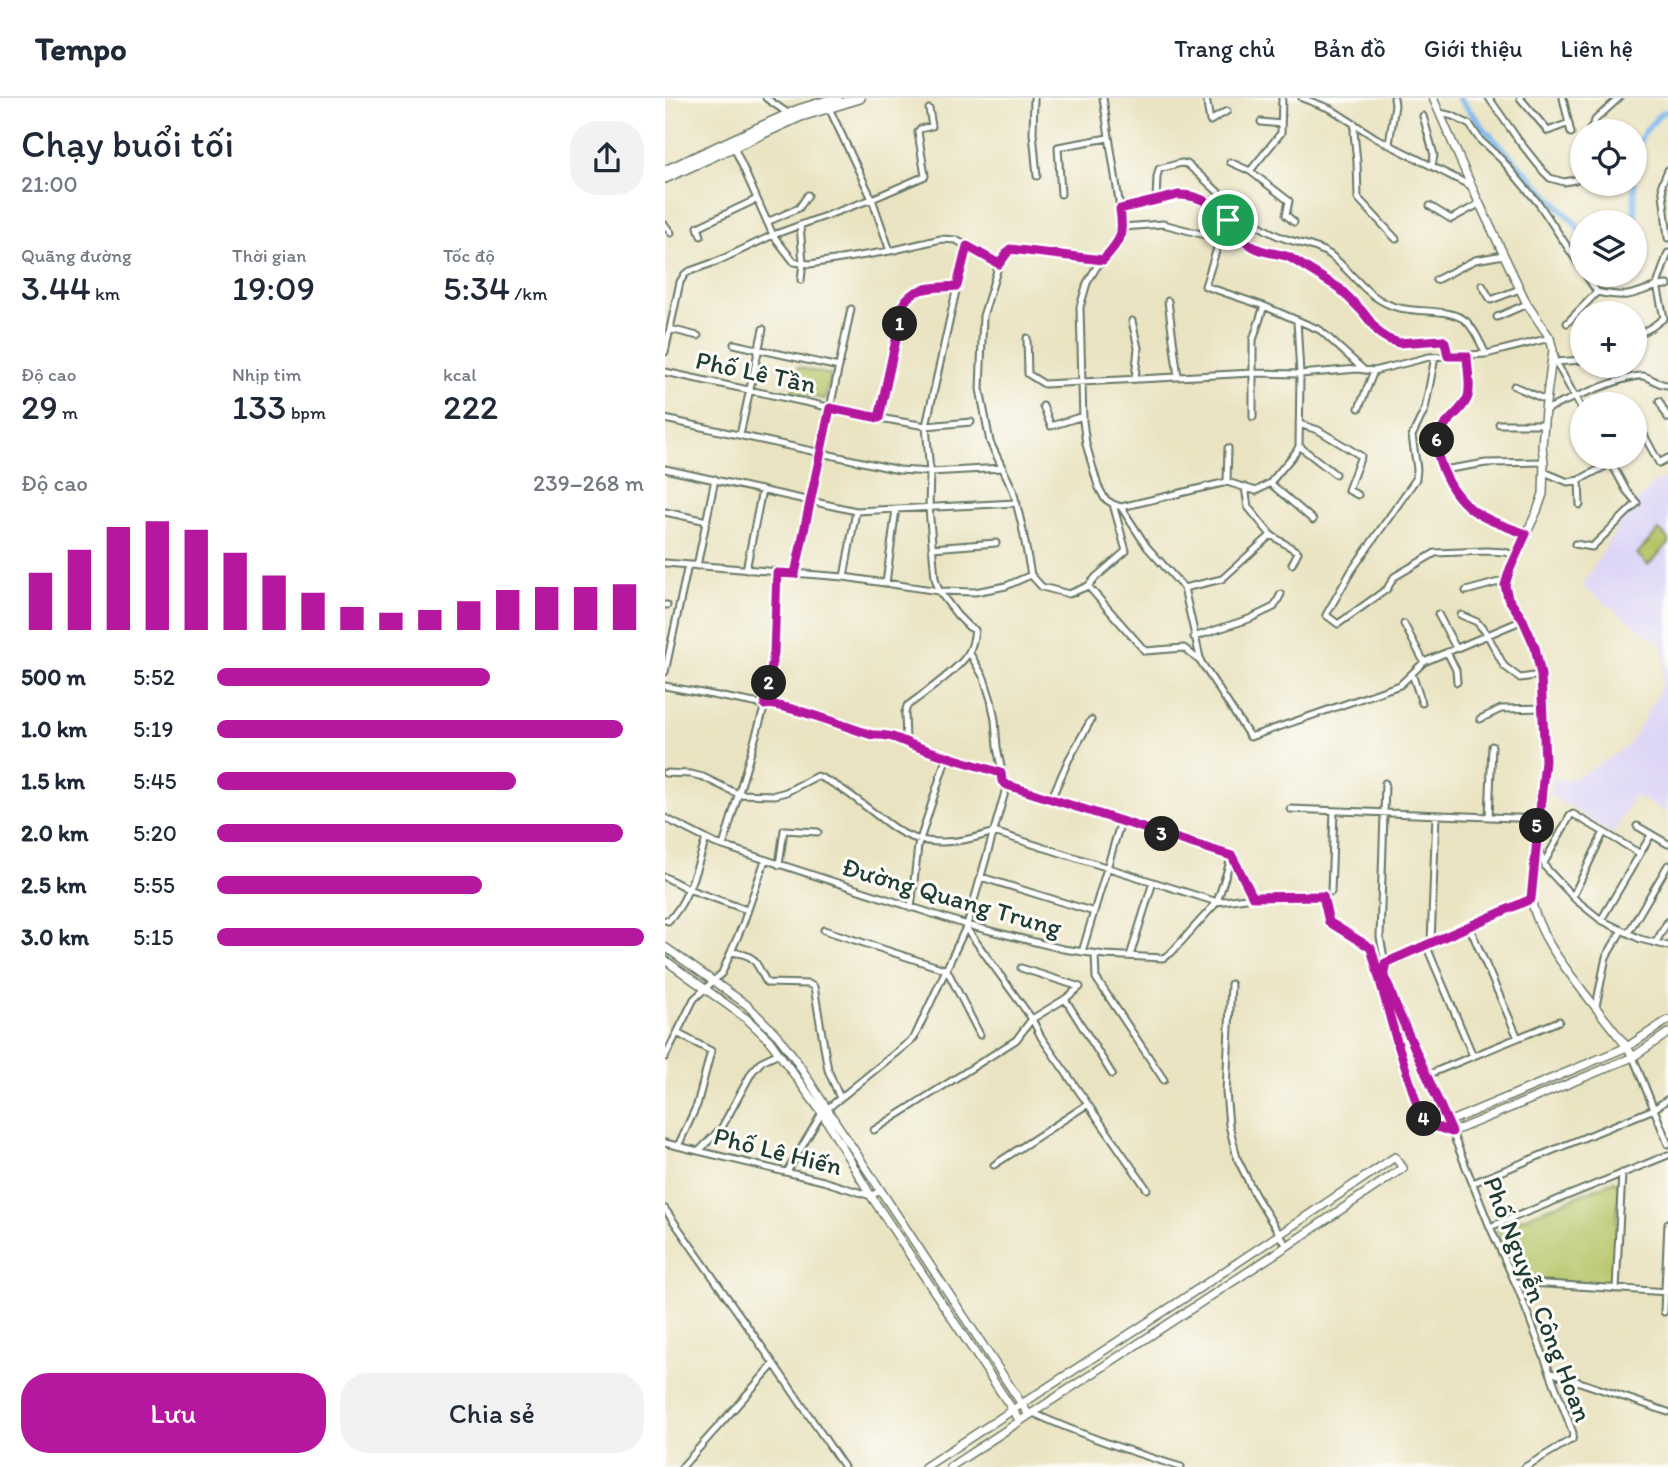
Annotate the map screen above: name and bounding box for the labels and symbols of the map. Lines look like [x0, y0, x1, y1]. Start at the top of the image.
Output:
pin [1198, 190, 1258, 250]
pin: 1 [883, 306, 917, 342]
street label: Phố Lê Tần [693, 344, 819, 400]
pin: 6 [1419, 422, 1455, 458]
pin: 2 [751, 666, 787, 700]
pin: 5 [1519, 808, 1555, 844]
pin: 3 [1145, 816, 1179, 852]
street label: Đường Quang Trung [838, 850, 1066, 944]
pin: 4 [1407, 1102, 1441, 1136]
street label: Phố Lê Hiến [711, 1120, 846, 1182]
street label: Phố Nguyễn Công Hoan [1476, 1172, 1600, 1427]

